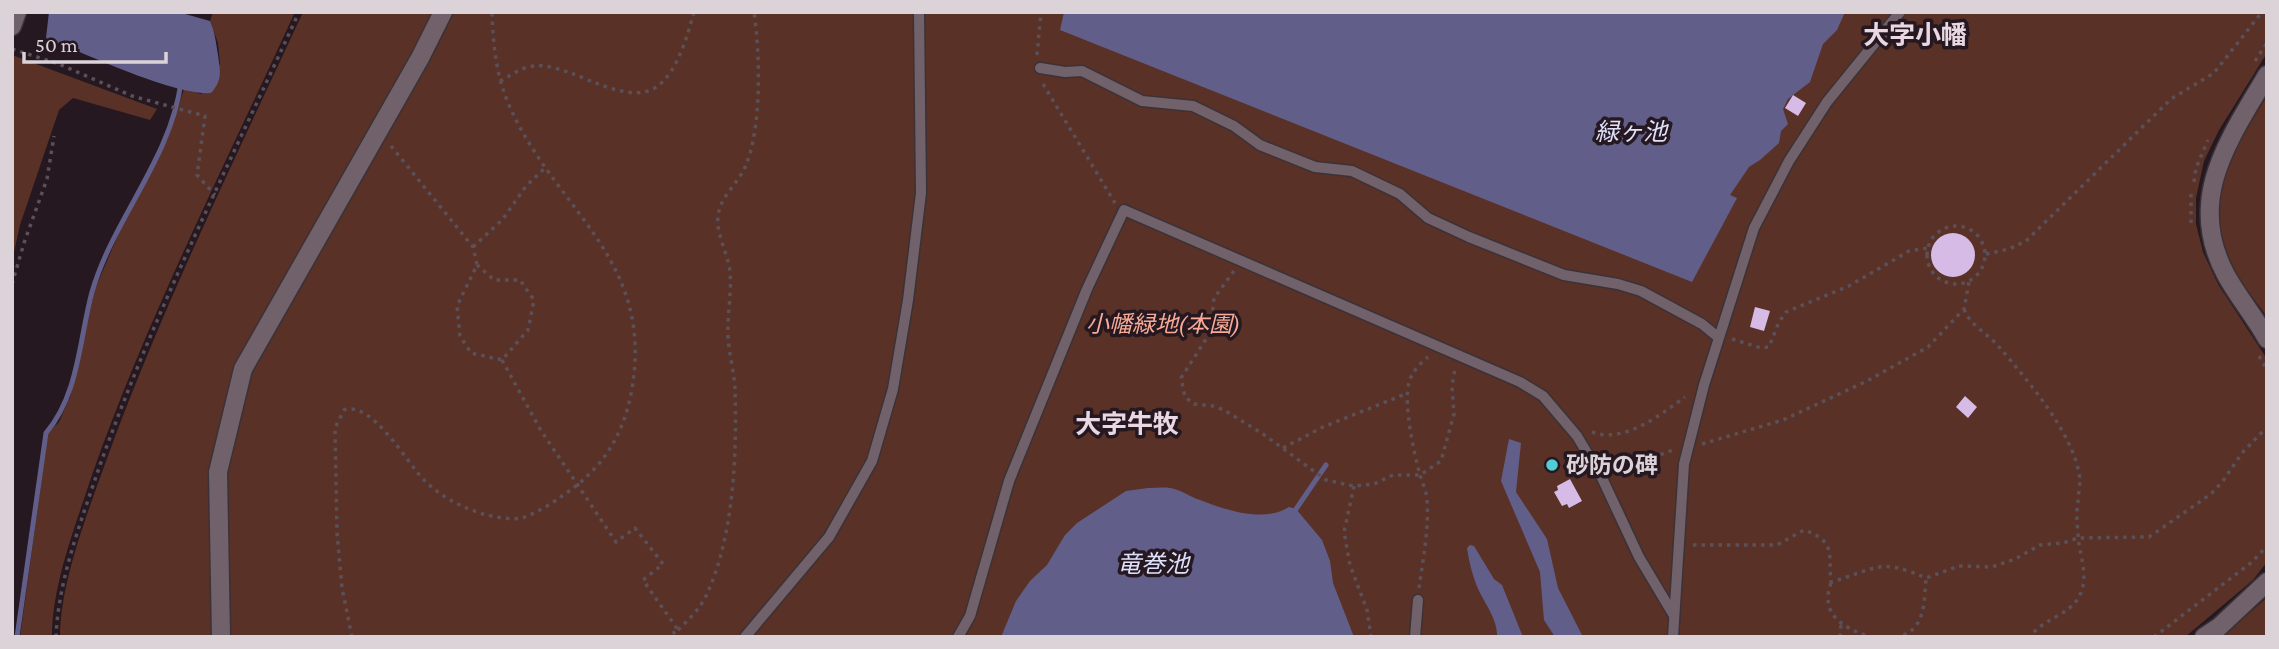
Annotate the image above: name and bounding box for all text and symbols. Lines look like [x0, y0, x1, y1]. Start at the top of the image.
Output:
scale bar [24, 21, 166, 65]
district label: 大字小幡 [1863, 21, 1967, 50]
text: 50 m [35, 33, 78, 57]
water label: 緑ヶ池 [1595, 118, 1669, 145]
park label: 小幡緑地(本園) [1086, 311, 1240, 338]
district label: 大字牛牧 [1075, 410, 1179, 439]
place label: 砂防の碑 [1566, 452, 1658, 478]
marker: 砂防の碑 [1544, 457, 1560, 473]
water label: 竜巻池 [1117, 550, 1191, 577]

